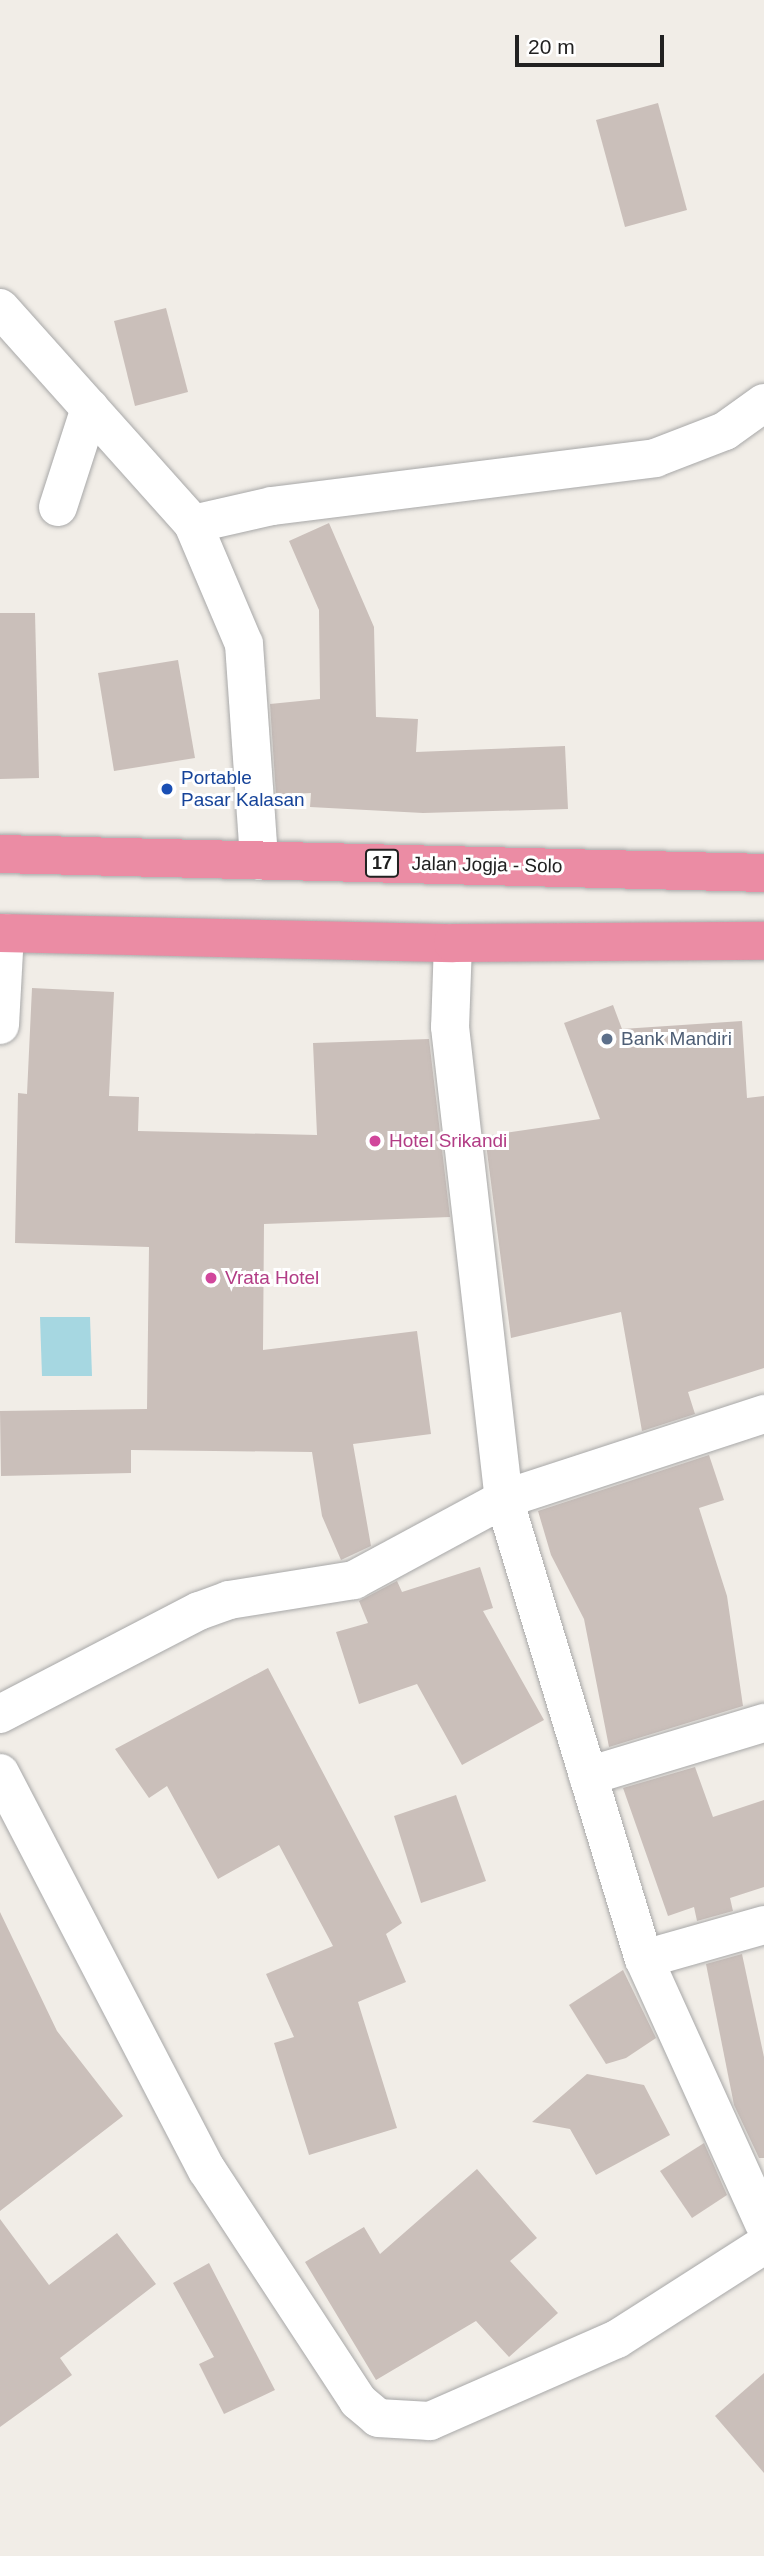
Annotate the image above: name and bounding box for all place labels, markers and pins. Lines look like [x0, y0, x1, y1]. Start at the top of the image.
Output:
place label: Portable Pasar Kalasan [181, 767, 305, 811]
marker: Portable Pasar Kalasan [159, 781, 175, 797]
place label: Bank Mandiri [621, 1028, 732, 1050]
marker: Bank Mandiri [599, 1031, 615, 1047]
place label: Hotel Srikandi [389, 1130, 507, 1152]
marker: Hotel Srikandi [367, 1133, 383, 1149]
place label: Vrata Hotel [225, 1267, 319, 1289]
marker: Vrata Hotel [203, 1270, 219, 1286]

